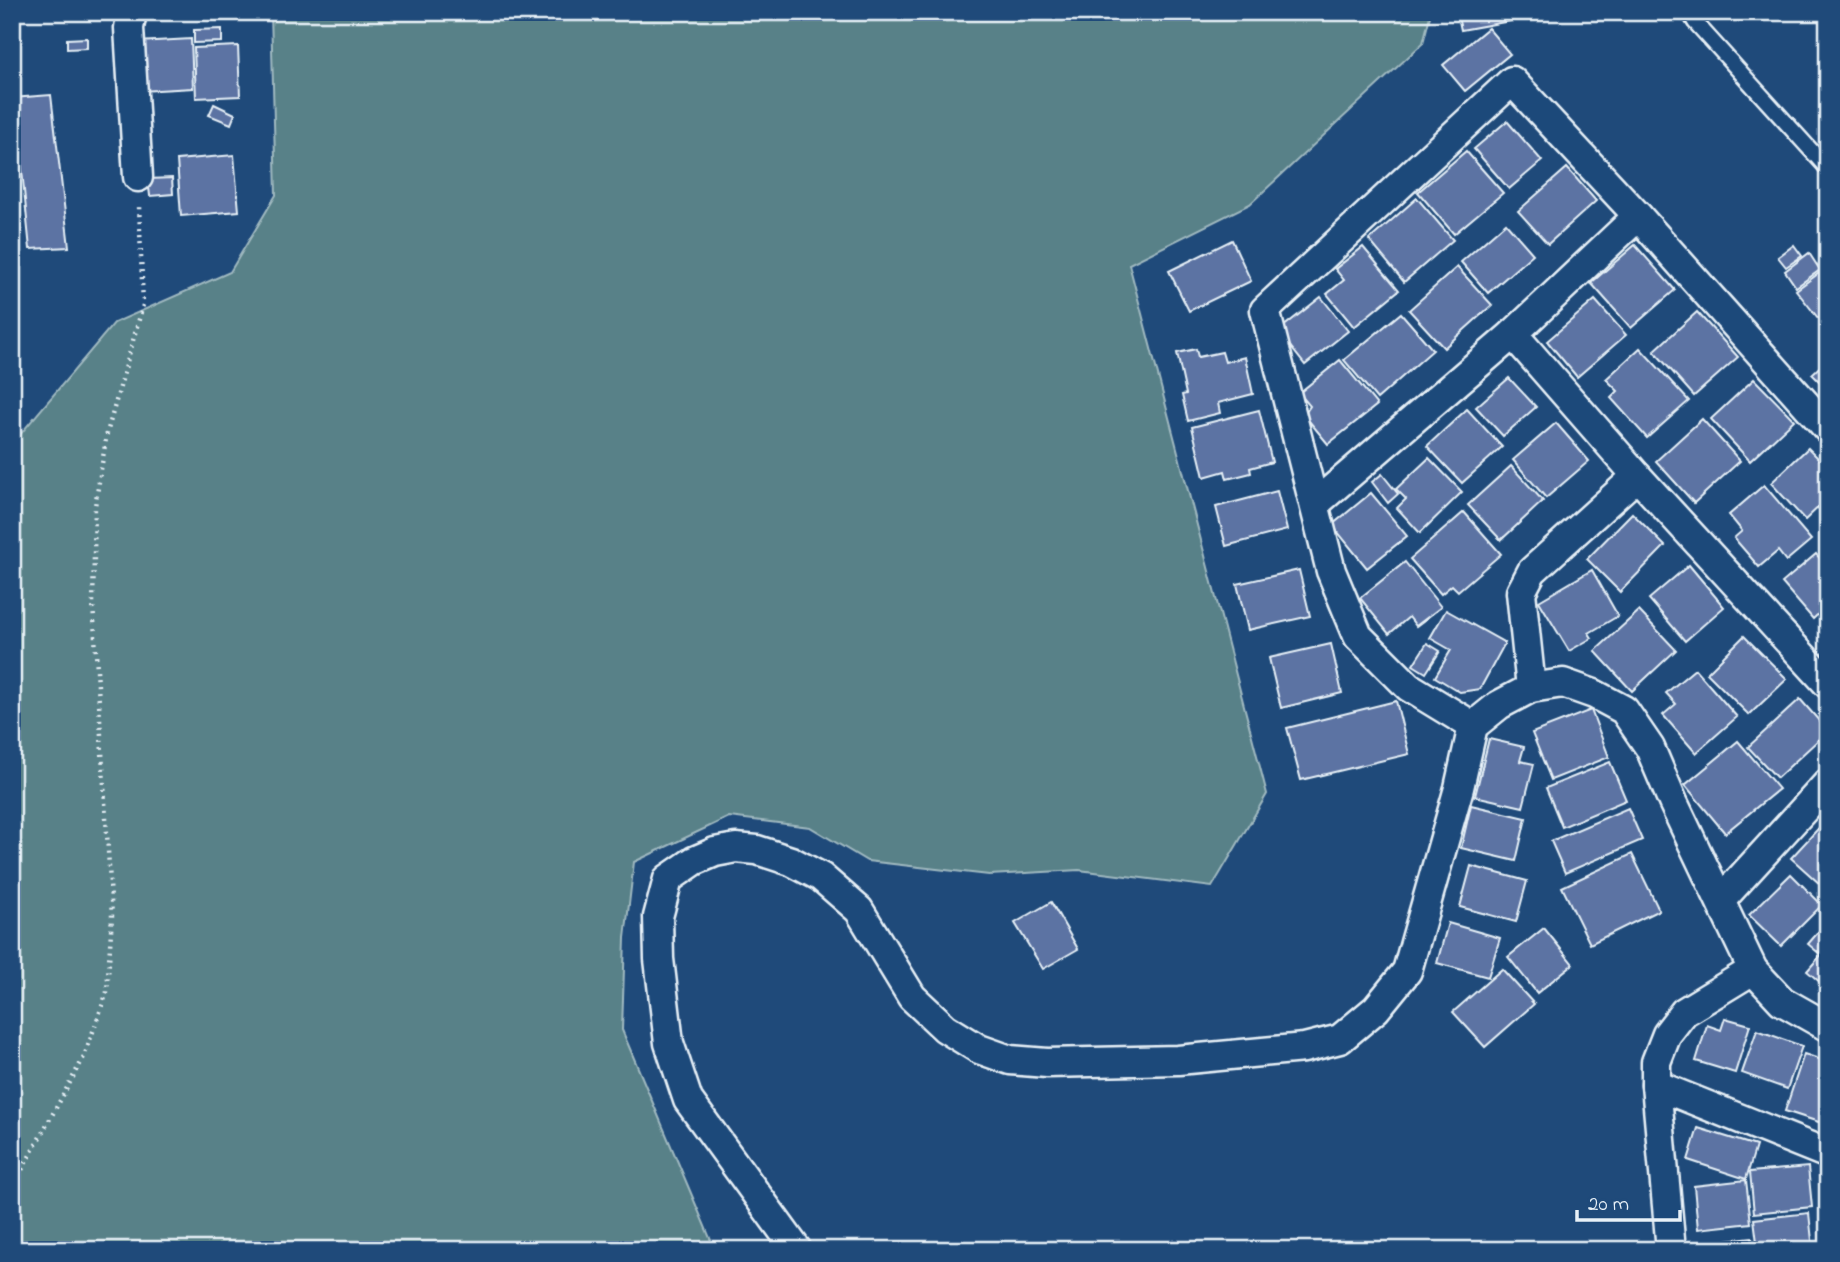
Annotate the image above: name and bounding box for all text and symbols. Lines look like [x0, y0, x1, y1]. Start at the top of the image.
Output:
scale bar [1577, 1178, 1681, 1222]
text: 20 m [1588, 1190, 1629, 1220]

